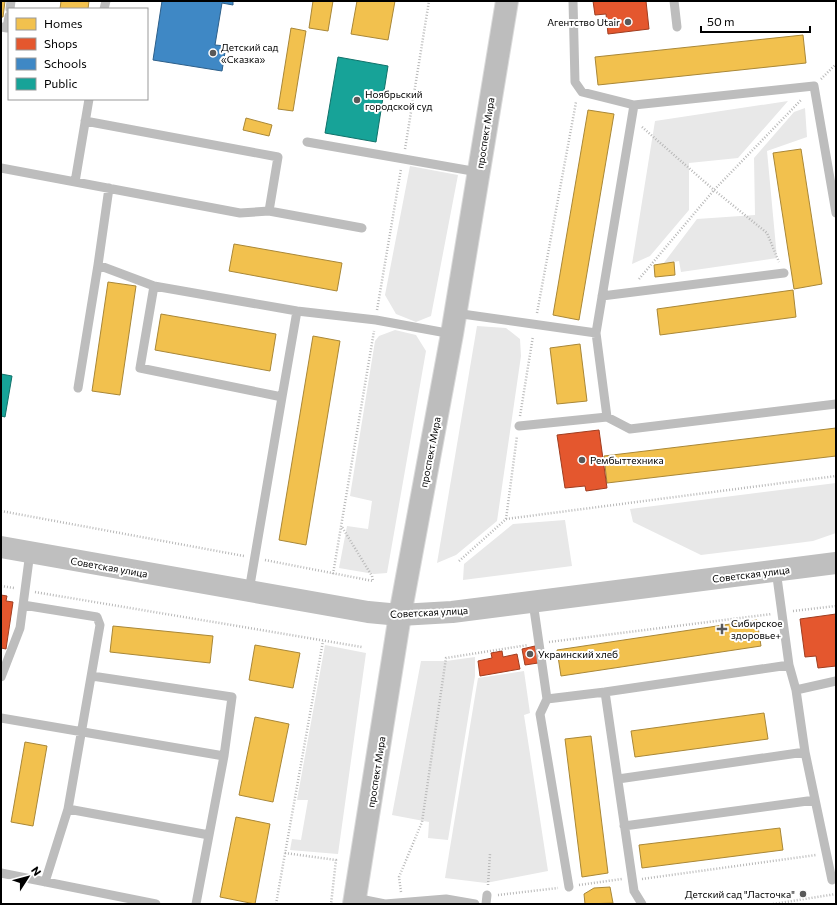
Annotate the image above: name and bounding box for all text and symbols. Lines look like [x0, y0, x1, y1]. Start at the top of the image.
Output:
legend [8, 8, 148, 100]
scale bar [701, 8, 810, 34]
text: 50 m [707, 14, 735, 28]
text: Homes [44, 16, 82, 30]
place label: Агентство Utair [547, 16, 620, 28]
marker: Агентство Utair [623, 17, 633, 27]
text: Shops [44, 36, 78, 50]
place label: Детский сад «Сказка» [221, 41, 279, 65]
marker: Детский сад «Сказка» [208, 48, 218, 58]
text: Schools [44, 56, 87, 70]
text: Public [44, 76, 77, 90]
place label: Ноябрьский городской суд [365, 88, 432, 112]
marker: Ноябрьский городской суд [352, 95, 362, 105]
street label: проспект Мира [473, 97, 497, 169]
street label: проспект Мира [417, 416, 443, 488]
place label: Рембыттехника [590, 454, 664, 466]
marker: Рембыттехника [577, 455, 587, 465]
street label: Советская улица [70, 554, 148, 580]
street label: Советская улица [712, 563, 790, 585]
street label: Советская улица [390, 604, 468, 620]
place label: Сибирское здоровье+ [731, 617, 783, 641]
marker: Сибирское здоровье+ [716, 623, 728, 635]
place label: Украинский хлеб [538, 648, 618, 660]
marker: Украинский хлеб [525, 649, 535, 659]
street label: проспект Мира [364, 736, 388, 808]
north arrow [8, 857, 48, 897]
text: N [29, 864, 44, 878]
place label: Детский сад "Ласточка" [685, 888, 795, 900]
marker: Детский сад "Ласточка" [798, 889, 808, 899]

